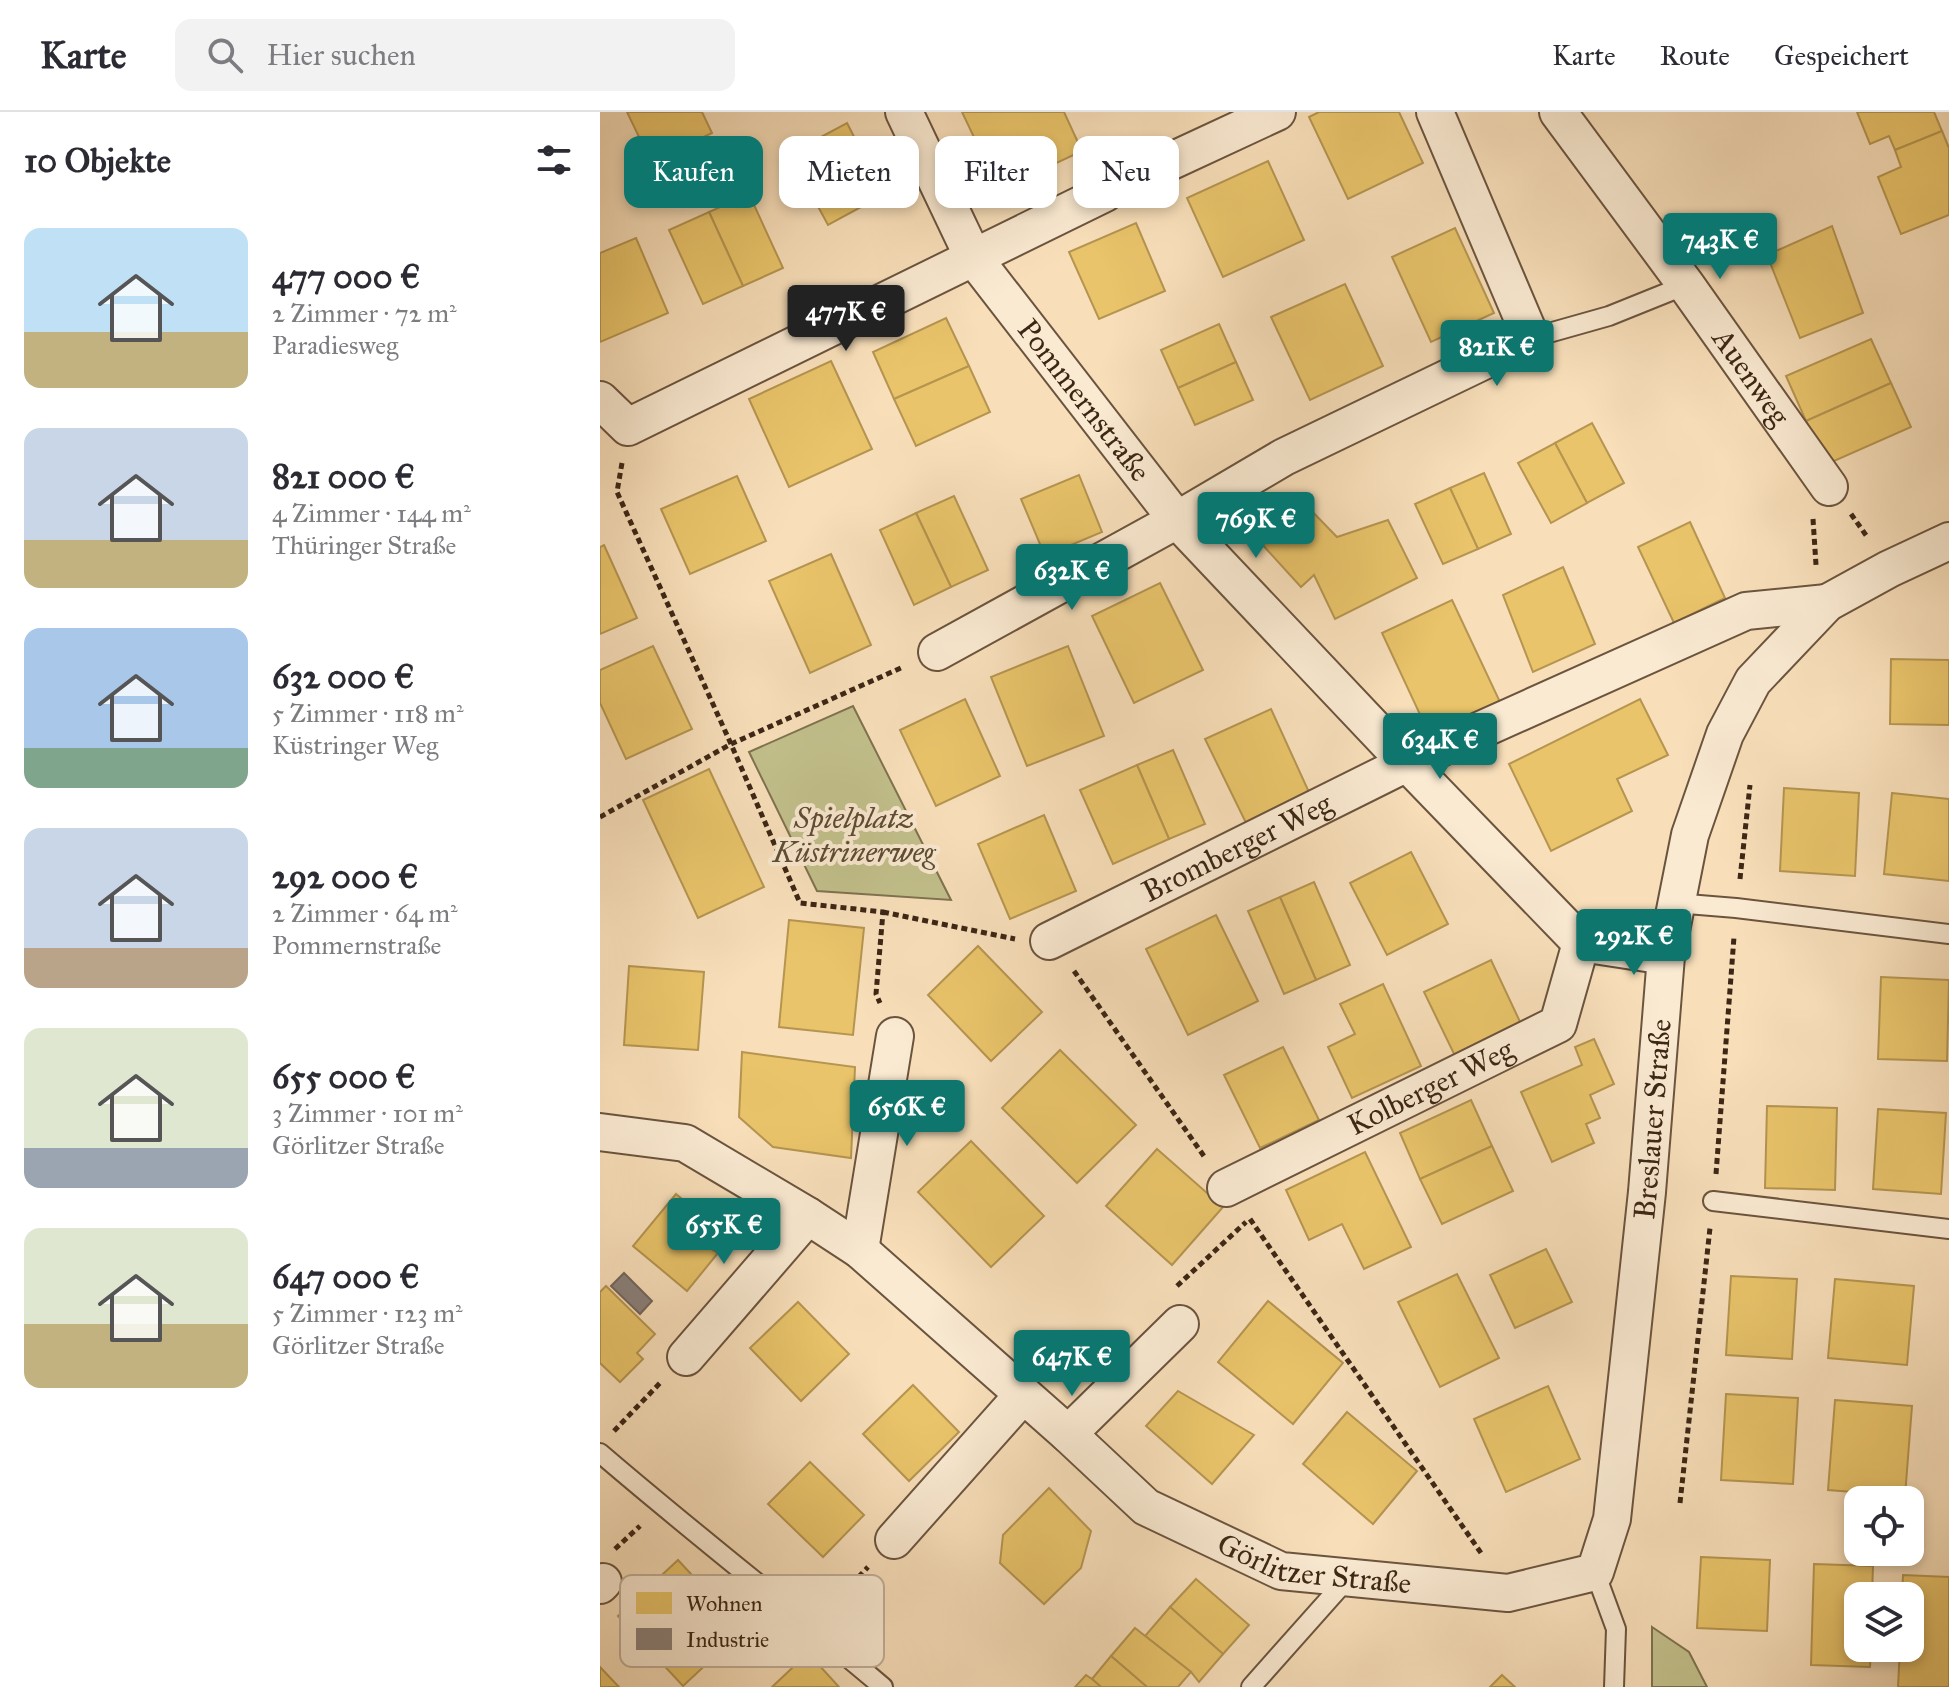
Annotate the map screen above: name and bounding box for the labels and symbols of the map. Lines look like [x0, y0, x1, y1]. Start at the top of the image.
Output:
pin: 743K € [1655, 213, 1785, 281]
pin: 477K € [781, 285, 911, 353]
street label: Pommernstraße [1010, 312, 1158, 489]
pin: 821K € [1432, 320, 1562, 388]
street label: Auenweg [1703, 320, 1798, 433]
pin: 769K € [1191, 492, 1321, 560]
pin: 632K € [1007, 544, 1137, 612]
pin: 634K € [1375, 713, 1505, 781]
street label: Bromberger Weg [1136, 785, 1339, 910]
park label: Spielplatz Küstrinerweg [771, 800, 937, 870]
pin: 292K € [1569, 909, 1699, 977]
street label: Breslauer Straße [1626, 1017, 1679, 1221]
street label: Kolberger Weg [1342, 1030, 1520, 1143]
pin: 656K € [842, 1080, 972, 1148]
pin: 655K € [659, 1198, 789, 1266]
pin: 647K € [1007, 1330, 1137, 1398]
street label: Görlitzer Straße [1212, 1525, 1413, 1602]
legend [620, 1575, 884, 1667]
text: Wohnen [686, 1590, 762, 1617]
text: Industrie [686, 1626, 769, 1653]

